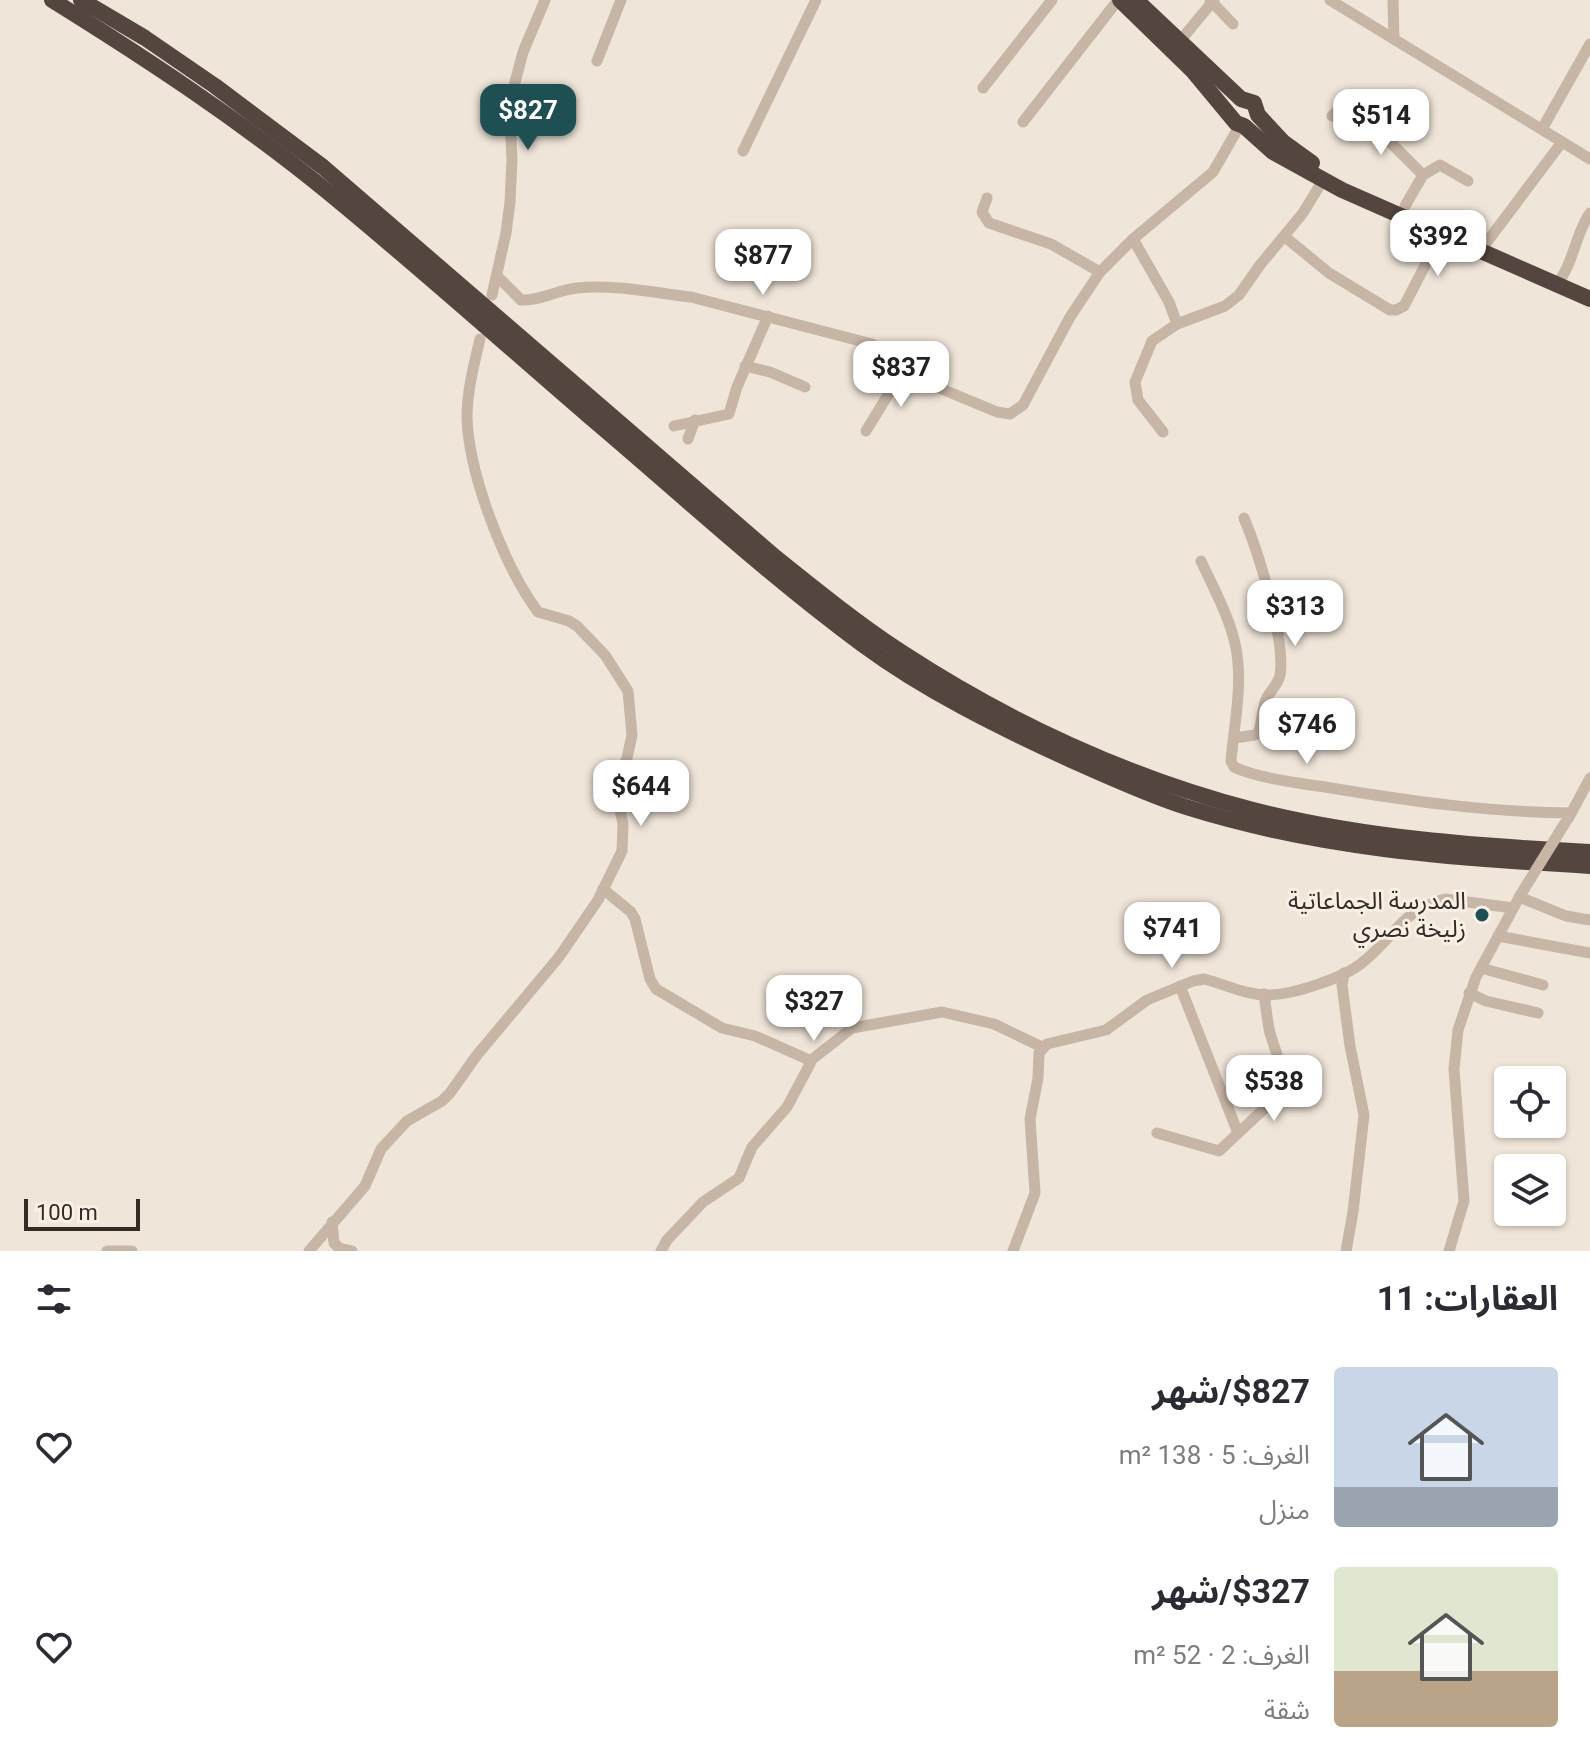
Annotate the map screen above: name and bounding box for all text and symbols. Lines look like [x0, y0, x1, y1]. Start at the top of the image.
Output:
pin: $827 [481, 84, 575, 152]
pin: $514 [1334, 89, 1428, 157]
text: $827 [498, 95, 558, 125]
text: $514 [1351, 100, 1411, 130]
pin: $392 [1391, 210, 1485, 278]
text: $392 [1408, 221, 1468, 251]
pin: $877 [716, 229, 810, 297]
text: $877 [733, 240, 793, 270]
pin: $837 [854, 341, 948, 409]
text: $837 [871, 352, 931, 382]
pin: $313 [1248, 580, 1342, 648]
text: $313 [1265, 591, 1325, 621]
pin: $746 [1260, 698, 1354, 766]
text: $746 [1277, 709, 1337, 739]
pin: $644 [594, 760, 688, 828]
text: $644 [611, 771, 671, 801]
place label: المدرسة الجماعاتية زليخة نصري [1288, 887, 1466, 948]
pin: $741 [1125, 902, 1219, 970]
marker: المدرسة الجماعاتية زليخة نصري [1473, 906, 1491, 924]
text: $741 [1142, 913, 1202, 943]
pin: $327 [767, 975, 861, 1043]
text: $327 [784, 986, 844, 1016]
pin: $538 [1227, 1055, 1321, 1123]
text: $538 [1244, 1066, 1304, 1096]
map controls [1494, 1066, 1566, 1226]
button: locate [1494, 1066, 1566, 1138]
button: layers [1494, 1154, 1566, 1226]
scale bar [24, 1195, 140, 1231]
text: 100 m [36, 1200, 98, 1225]
icon: filters [32, 1277, 76, 1321]
text: العقارات: 11 [1377, 1278, 1558, 1318]
text: $827/شهر [1152, 1371, 1310, 1411]
icon: home [1398, 1399, 1494, 1495]
icon: heart [32, 1425, 76, 1469]
text: الغرف: 5 · 138 m² [1119, 1440, 1310, 1470]
text: منزل [1259, 1495, 1310, 1525]
text: $327/شهر [1152, 1571, 1310, 1611]
icon: home [1398, 1599, 1494, 1695]
icon: heart [32, 1625, 76, 1669]
text: الغرف: 2 · 52 m² [1133, 1640, 1310, 1670]
text: شقة [1264, 1695, 1310, 1725]

